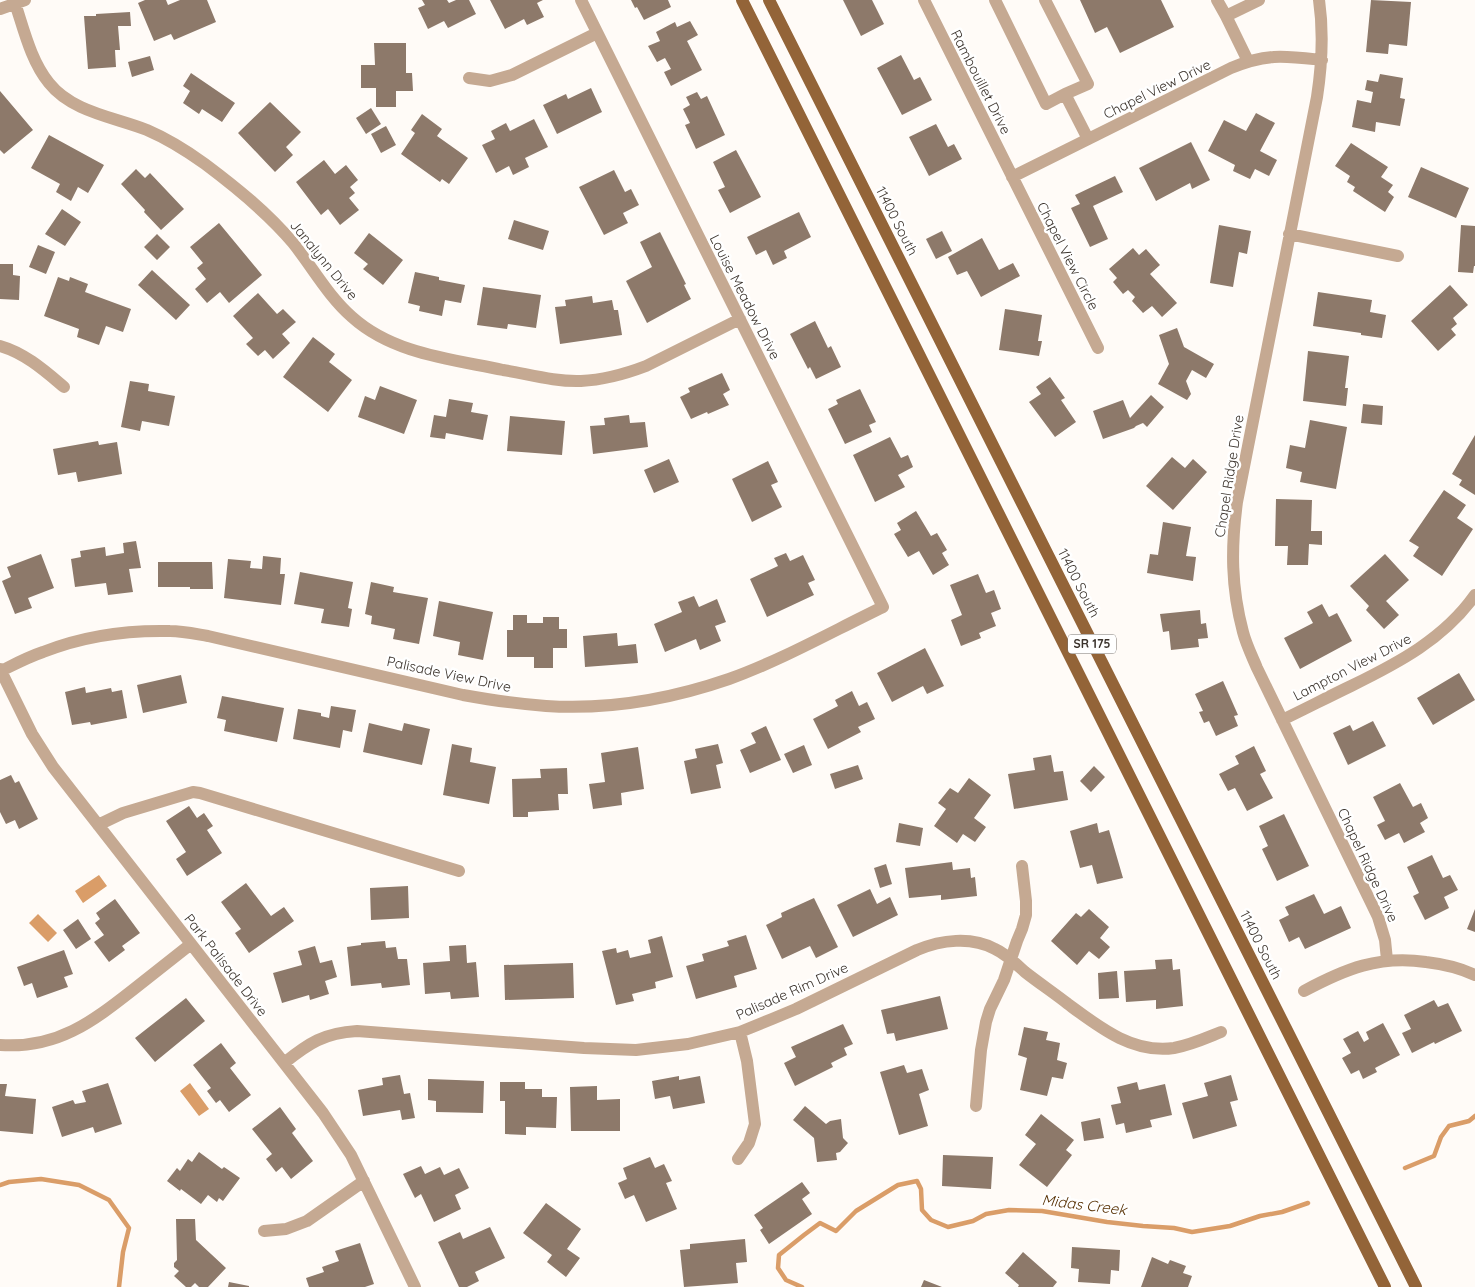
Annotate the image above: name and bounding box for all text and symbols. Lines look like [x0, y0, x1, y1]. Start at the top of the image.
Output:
street label: Rambouillet Drive [947, 27, 1015, 137]
street label: Chapel View Drive [1100, 55, 1214, 123]
street label: 11400 South [872, 184, 922, 258]
street label: Chapel View Circle [1033, 199, 1103, 313]
street label: Janalynn Drive [286, 216, 362, 304]
street label: Louise Meadow Drive [706, 231, 784, 363]
street label: Chapel Ridge Drive [1210, 413, 1248, 539]
street label: 11400 South [1054, 546, 1104, 620]
street label: Lampton View Drive [1290, 629, 1414, 705]
road number: SR 175 [1068, 634, 1116, 654]
street label: Palisade View Drive [385, 652, 513, 696]
street label: Chapel Ridge Drive [1334, 805, 1402, 925]
street label: 11400 South [1236, 908, 1286, 982]
street label: Park Palisade Drive [180, 910, 272, 1020]
street label: Palisade Rim Drive [733, 958, 851, 1024]
water label: Midas Creek [1041, 1190, 1129, 1219]

